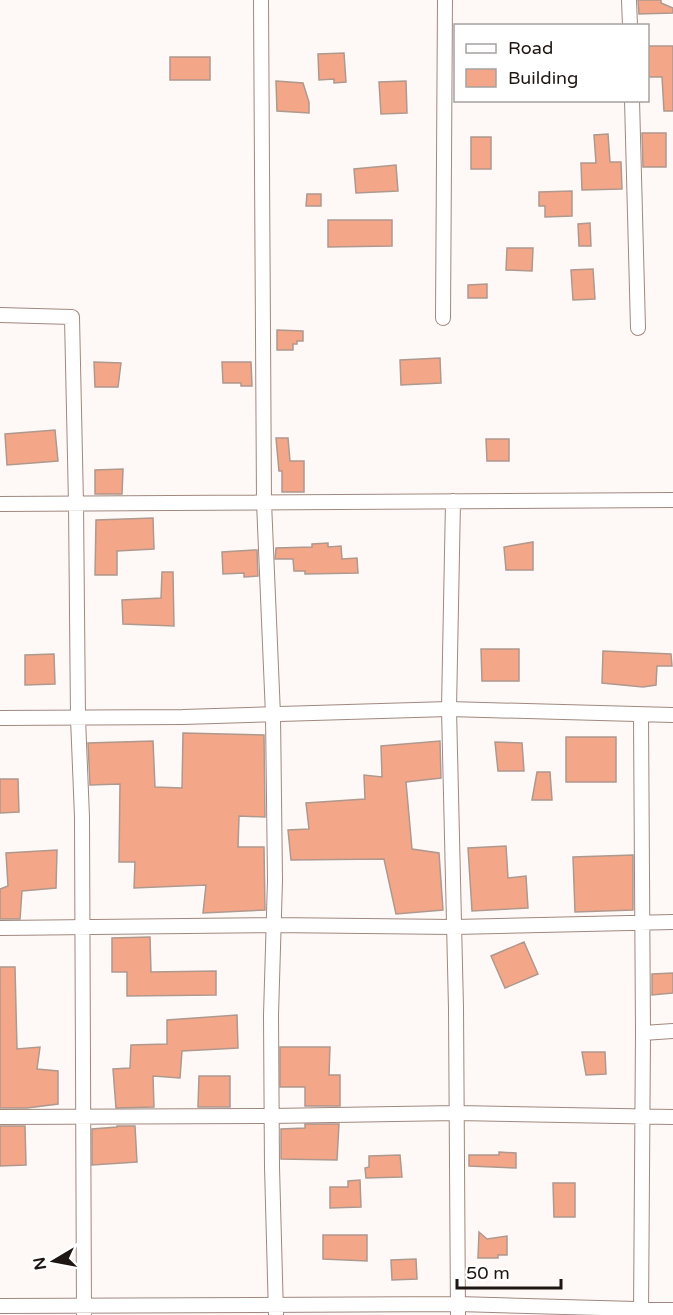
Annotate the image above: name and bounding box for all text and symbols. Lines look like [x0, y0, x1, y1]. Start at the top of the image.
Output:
legend [454, 24, 649, 102]
text: Road [508, 37, 553, 59]
text: Building [508, 67, 578, 89]
north arrow [24, 1231, 84, 1291]
scale bar [457, 1252, 560, 1290]
text: N [29, 1255, 51, 1271]
text: 50 m [466, 1262, 510, 1284]

